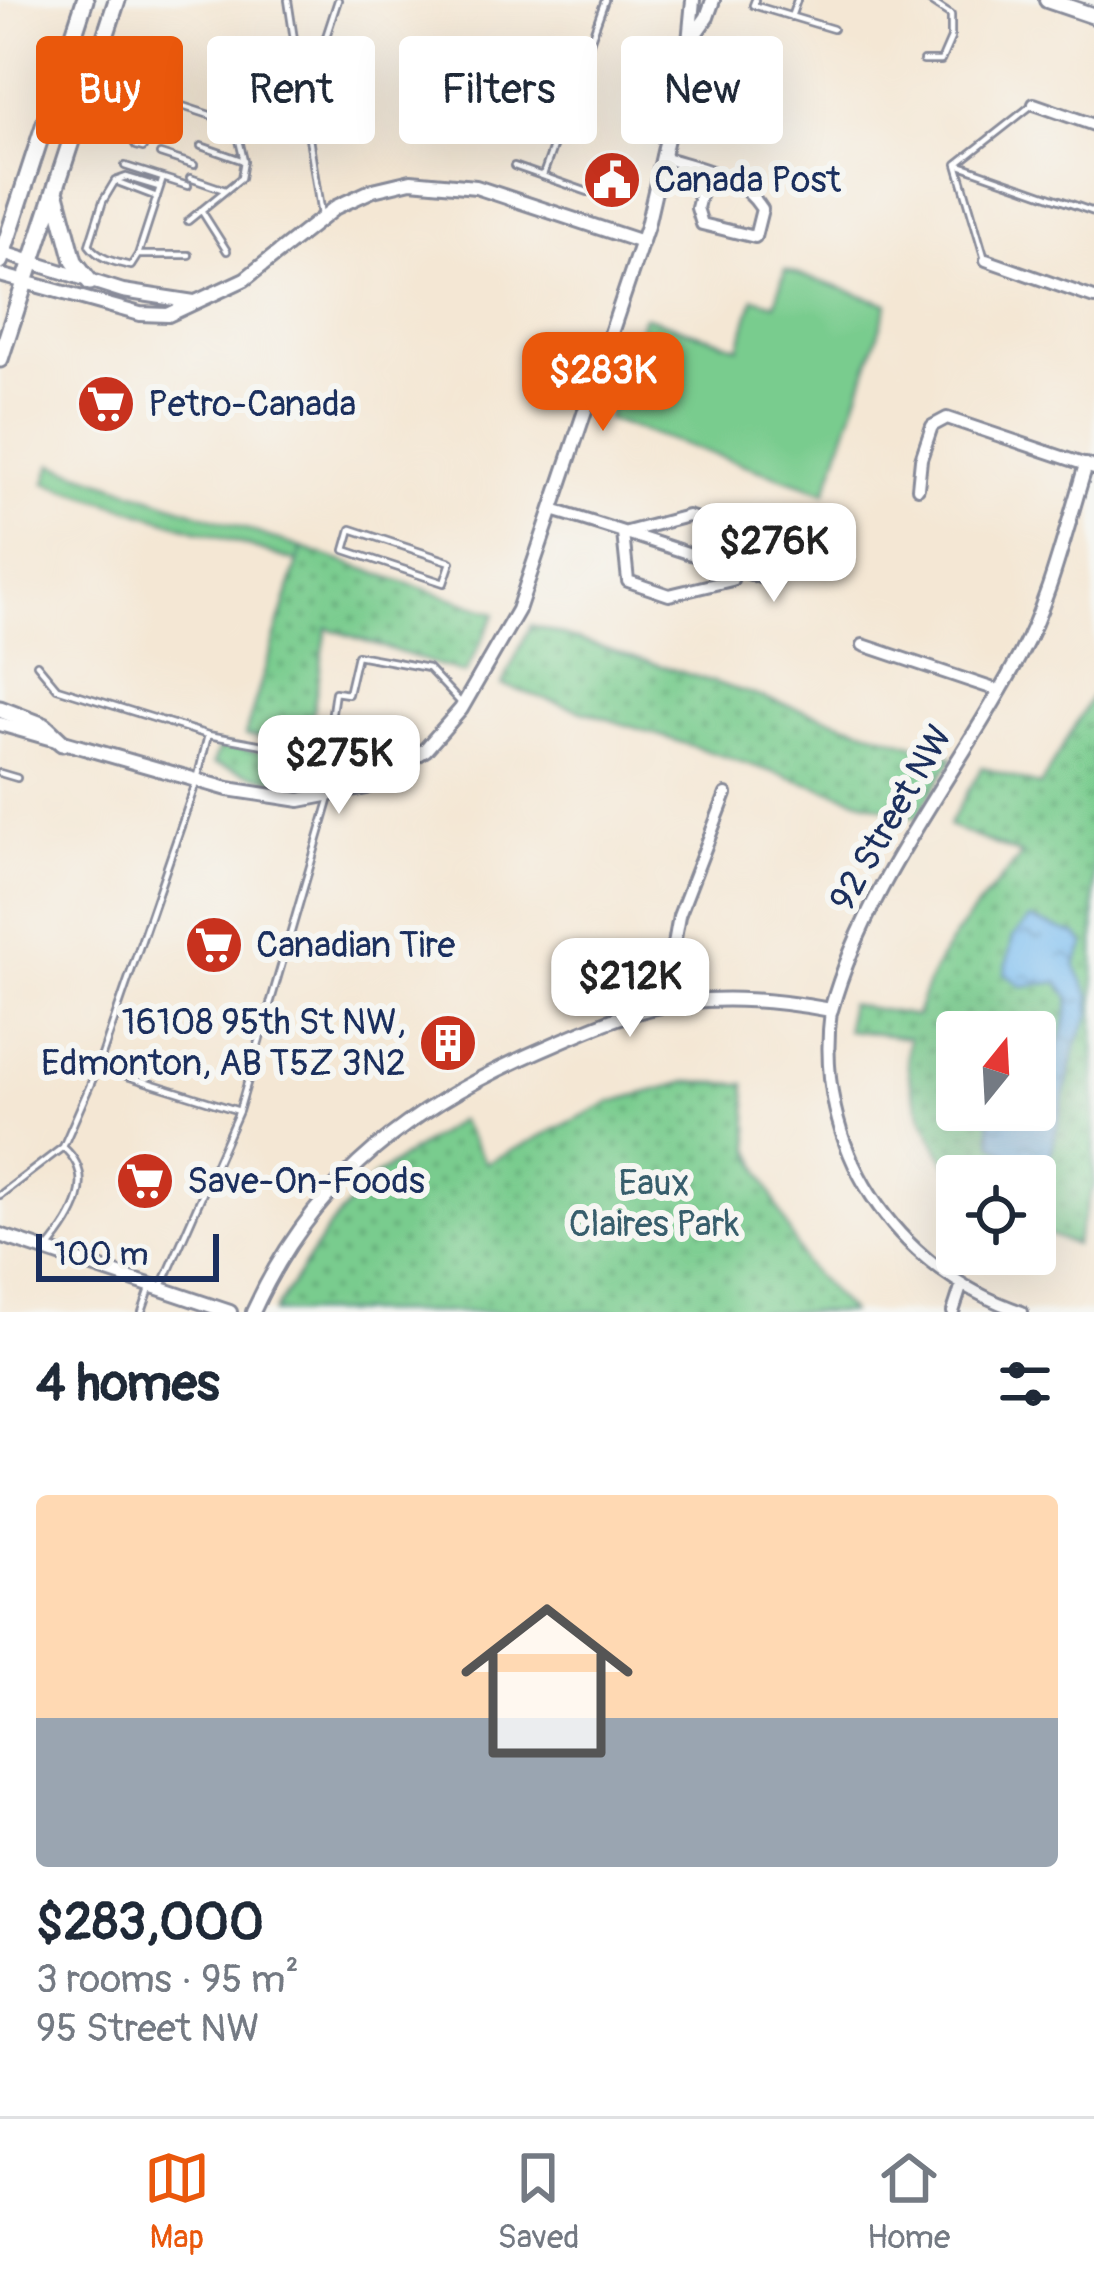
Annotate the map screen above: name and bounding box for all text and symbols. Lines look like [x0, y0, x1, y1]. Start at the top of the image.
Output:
chip: Buy [36, 36, 183, 144]
chip: Rent [207, 36, 375, 144]
chip: Filters [399, 36, 597, 144]
chip: New [621, 36, 783, 144]
public building icon: Canada Post [581, 149, 643, 211]
place label: Canada Post [654, 158, 841, 203]
pin: $283K [519, 332, 687, 434]
text: $283K [549, 346, 657, 395]
supermarket icon: Petro-Canada [75, 373, 137, 435]
place label: Petro-Canada [148, 382, 356, 427]
pin: $276K [690, 503, 858, 605]
text: $276K [719, 517, 829, 566]
pin: $275K [255, 715, 423, 817]
street label: 92 Street NW [820, 717, 962, 919]
text: $275K [285, 729, 393, 778]
supermarket icon: Canadian Tire [183, 914, 245, 976]
place label: Canadian Tire [256, 923, 455, 968]
pin: $212K [546, 938, 714, 1040]
text: $212K [578, 952, 682, 1001]
place label: 16108 95th St NW, Edmonton, AB T5Z 3N2 [41, 1000, 406, 1086]
north arrow [936, 1011, 1056, 1131]
map controls [936, 1011, 1056, 1275]
building icon: 16108 95th St NW, Edmonton, AB T5Z 3N2 [417, 1012, 479, 1074]
supermarket icon: Save-On-Foods [114, 1150, 176, 1212]
button: locate [936, 1155, 1056, 1275]
place label: Save-On-Foods [187, 1159, 425, 1204]
park label: Eaux Claires Park [569, 1161, 739, 1247]
scale bar [36, 1228, 219, 1281]
text: 100 m [54, 1234, 148, 1275]
icon: filters [992, 1351, 1058, 1417]
text: 4 homes [36, 1352, 220, 1416]
icon: home [439, 1573, 655, 1789]
text: $283,000 [36, 1891, 264, 1955]
text: 3 rooms · 95 m² [36, 1955, 299, 2004]
text: 95 Street NW [36, 2004, 260, 2053]
tab: Map [144, 2145, 210, 2258]
tab: Saved [497, 2145, 579, 2258]
tab: Home [867, 2145, 950, 2258]

